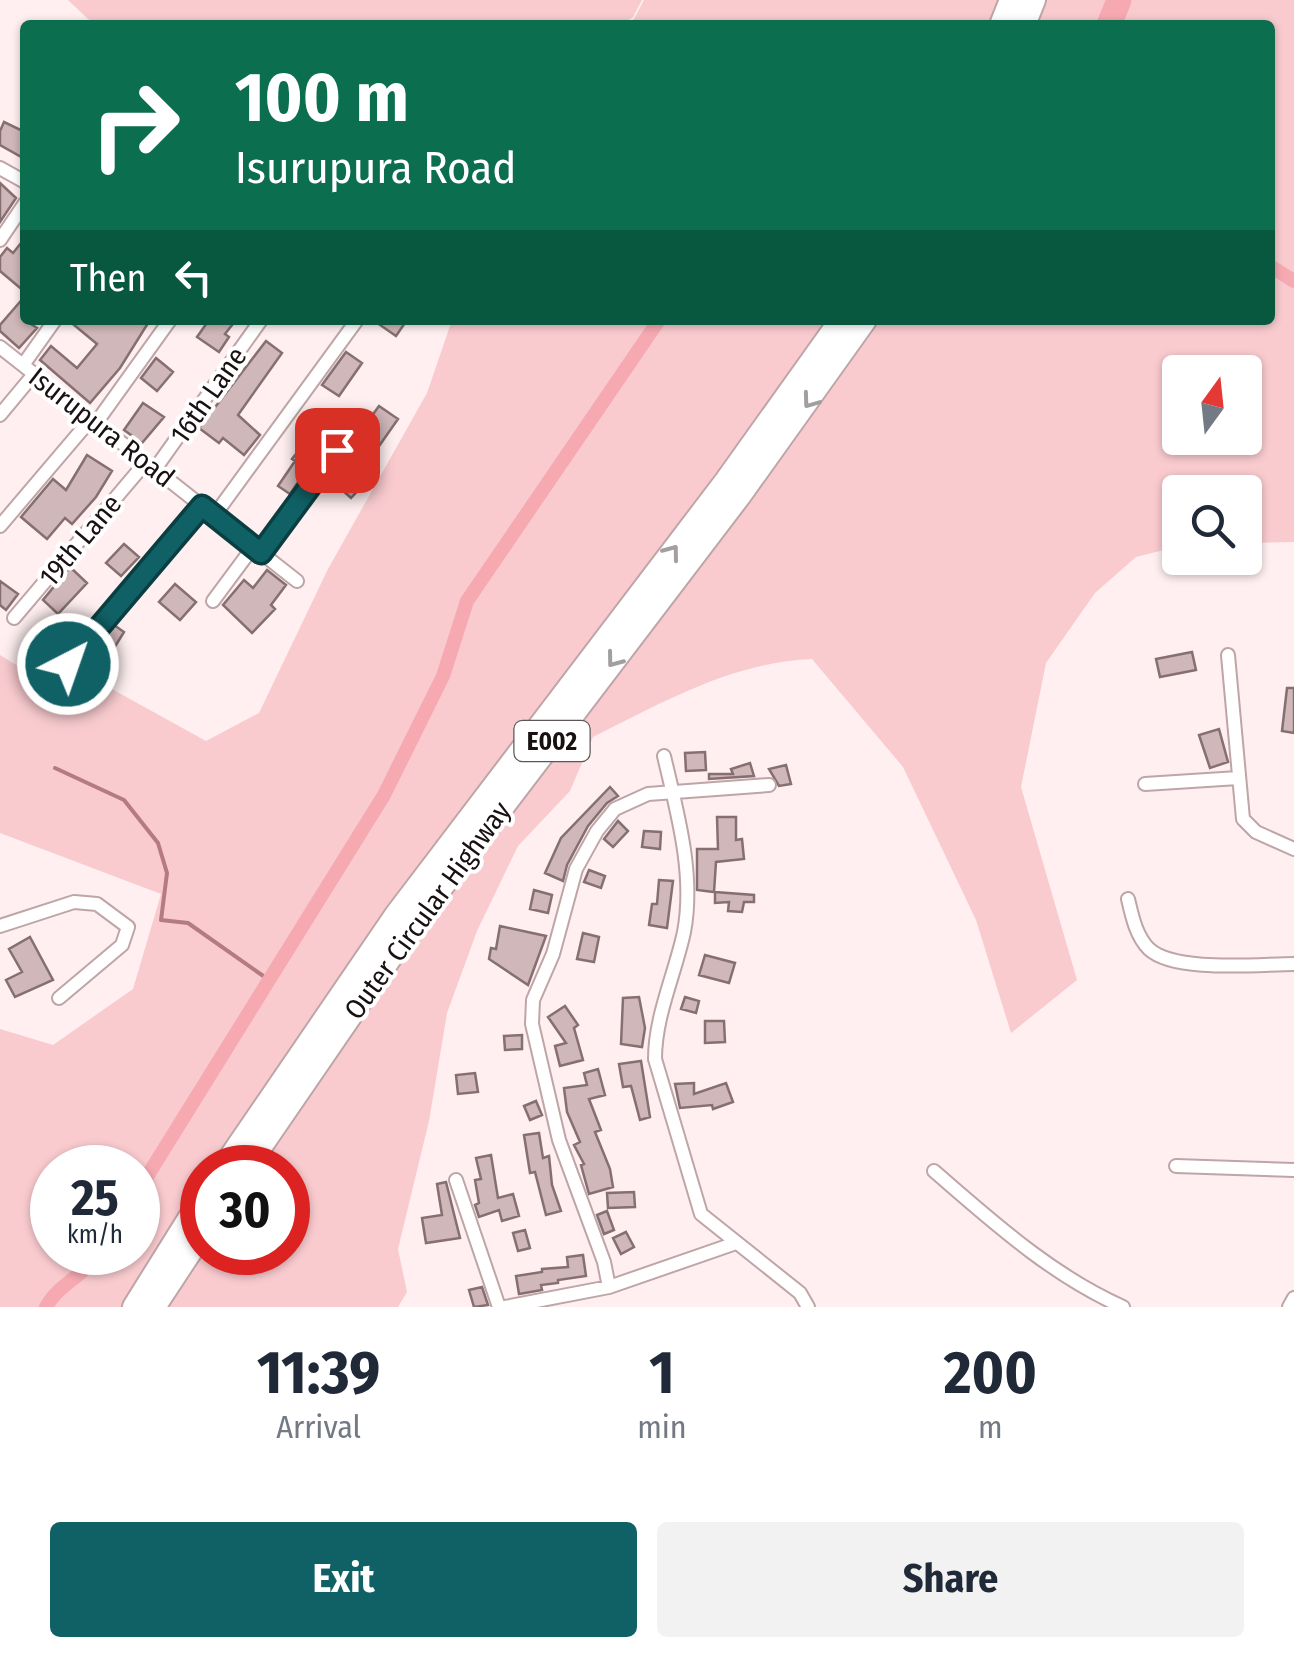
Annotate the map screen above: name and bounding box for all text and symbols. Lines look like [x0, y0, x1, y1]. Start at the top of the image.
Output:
text: 100 m [235, 56, 409, 140]
icon: right [70, 60, 200, 190]
text: Isurupura Road [235, 141, 516, 195]
icon: left [166, 250, 221, 305]
text: Then [70, 255, 146, 301]
street label: 16th Lane [163, 341, 253, 450]
north arrow [1162, 355, 1262, 455]
map controls [1162, 355, 1262, 575]
street label: Isurupura Road [23, 360, 181, 494]
one-way arrow [804, 390, 821, 408]
pin [295, 408, 380, 493]
icon: arrive [310, 423, 365, 478]
button: search [1162, 475, 1262, 575]
street label: 19th Lane [33, 488, 128, 593]
one-way arrow [661, 545, 678, 563]
position arrow [16, 612, 120, 716]
one-way arrow [608, 649, 625, 667]
road number: E002 [514, 721, 590, 761]
street label: Outer Circular Highway [337, 795, 518, 1026]
speed limit sign: 30 [180, 1145, 310, 1275]
text: 25 [71, 1168, 119, 1228]
text: km/h [67, 1220, 123, 1250]
text: 11:39 [257, 1337, 380, 1409]
text: 1 [649, 1337, 675, 1409]
text: 200 [944, 1337, 1037, 1409]
text: Arrival [276, 1408, 361, 1446]
text: min [637, 1408, 687, 1446]
text: m [978, 1408, 1003, 1446]
button: Exit [50, 1522, 637, 1637]
button: Share [657, 1522, 1244, 1637]

